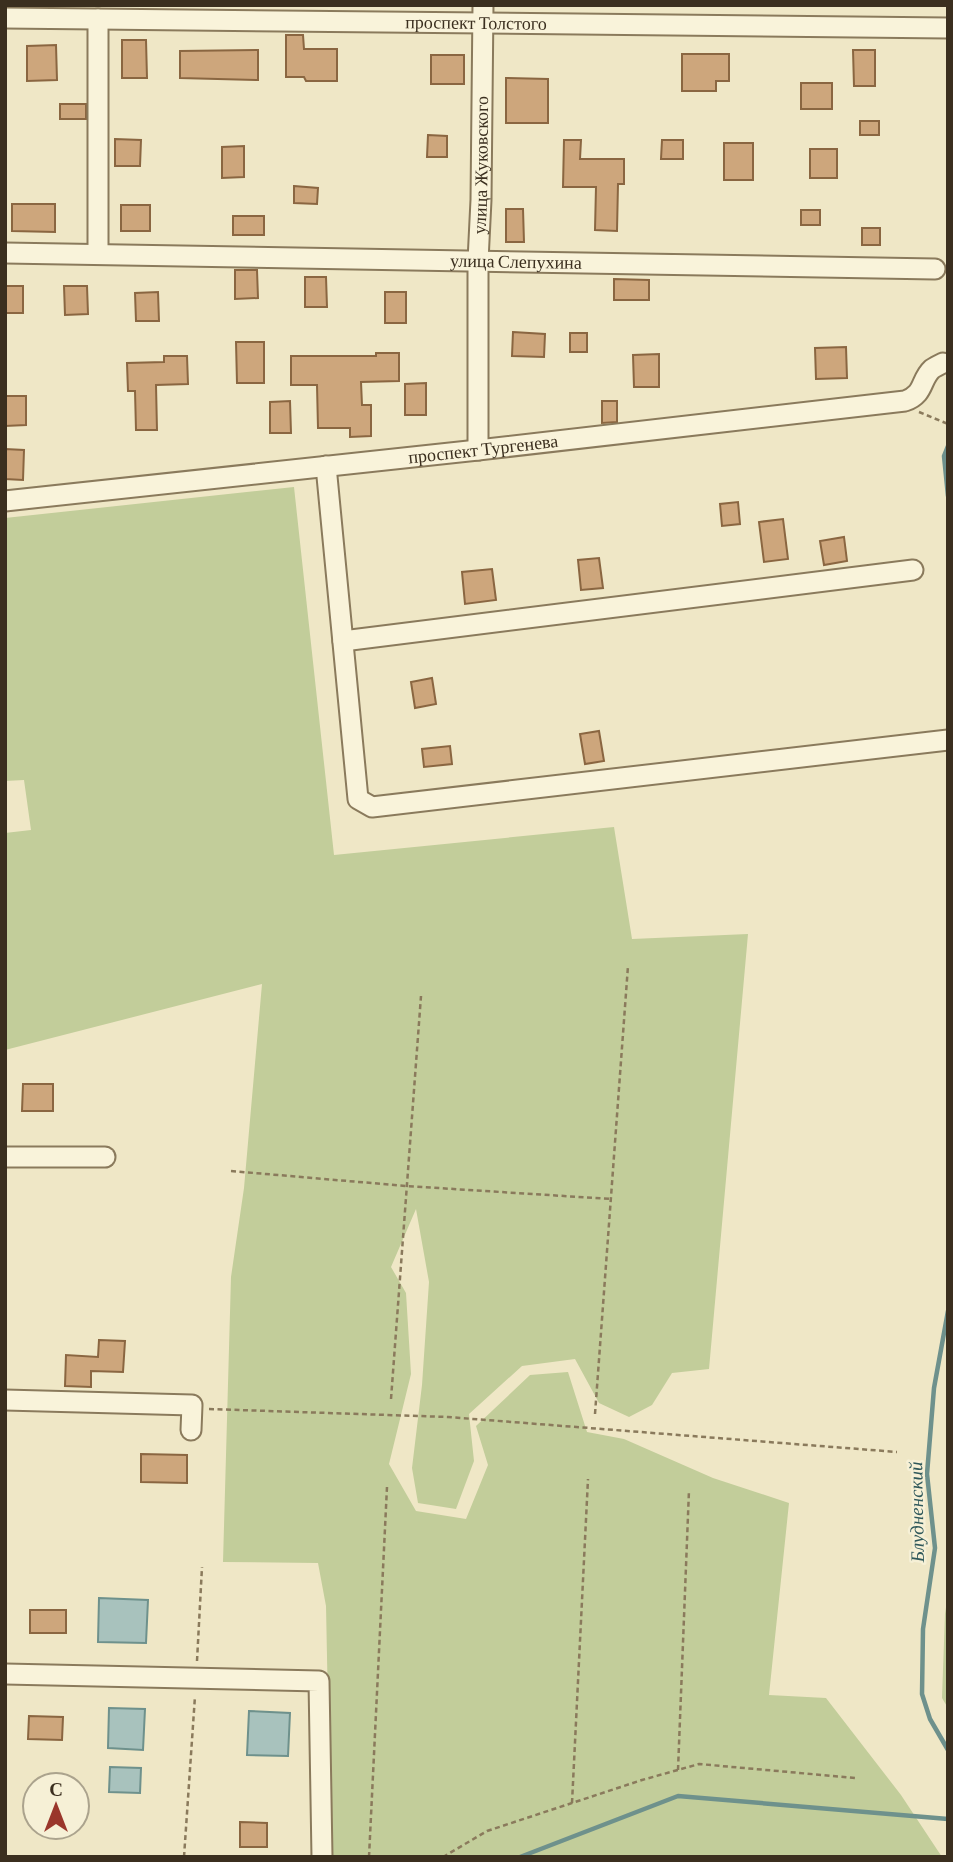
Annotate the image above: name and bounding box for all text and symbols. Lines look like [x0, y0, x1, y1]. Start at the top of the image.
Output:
street label: проспект Толстого [405, 12, 547, 34]
street label: улица Жуковского [469, 96, 492, 235]
street label: улица Слепухина [450, 251, 582, 273]
street label: проспект Тургенева [407, 431, 559, 467]
water label: Блудненский [905, 1461, 928, 1564]
north arrow [21, 1771, 91, 1841]
text: С [49, 1779, 63, 1800]

